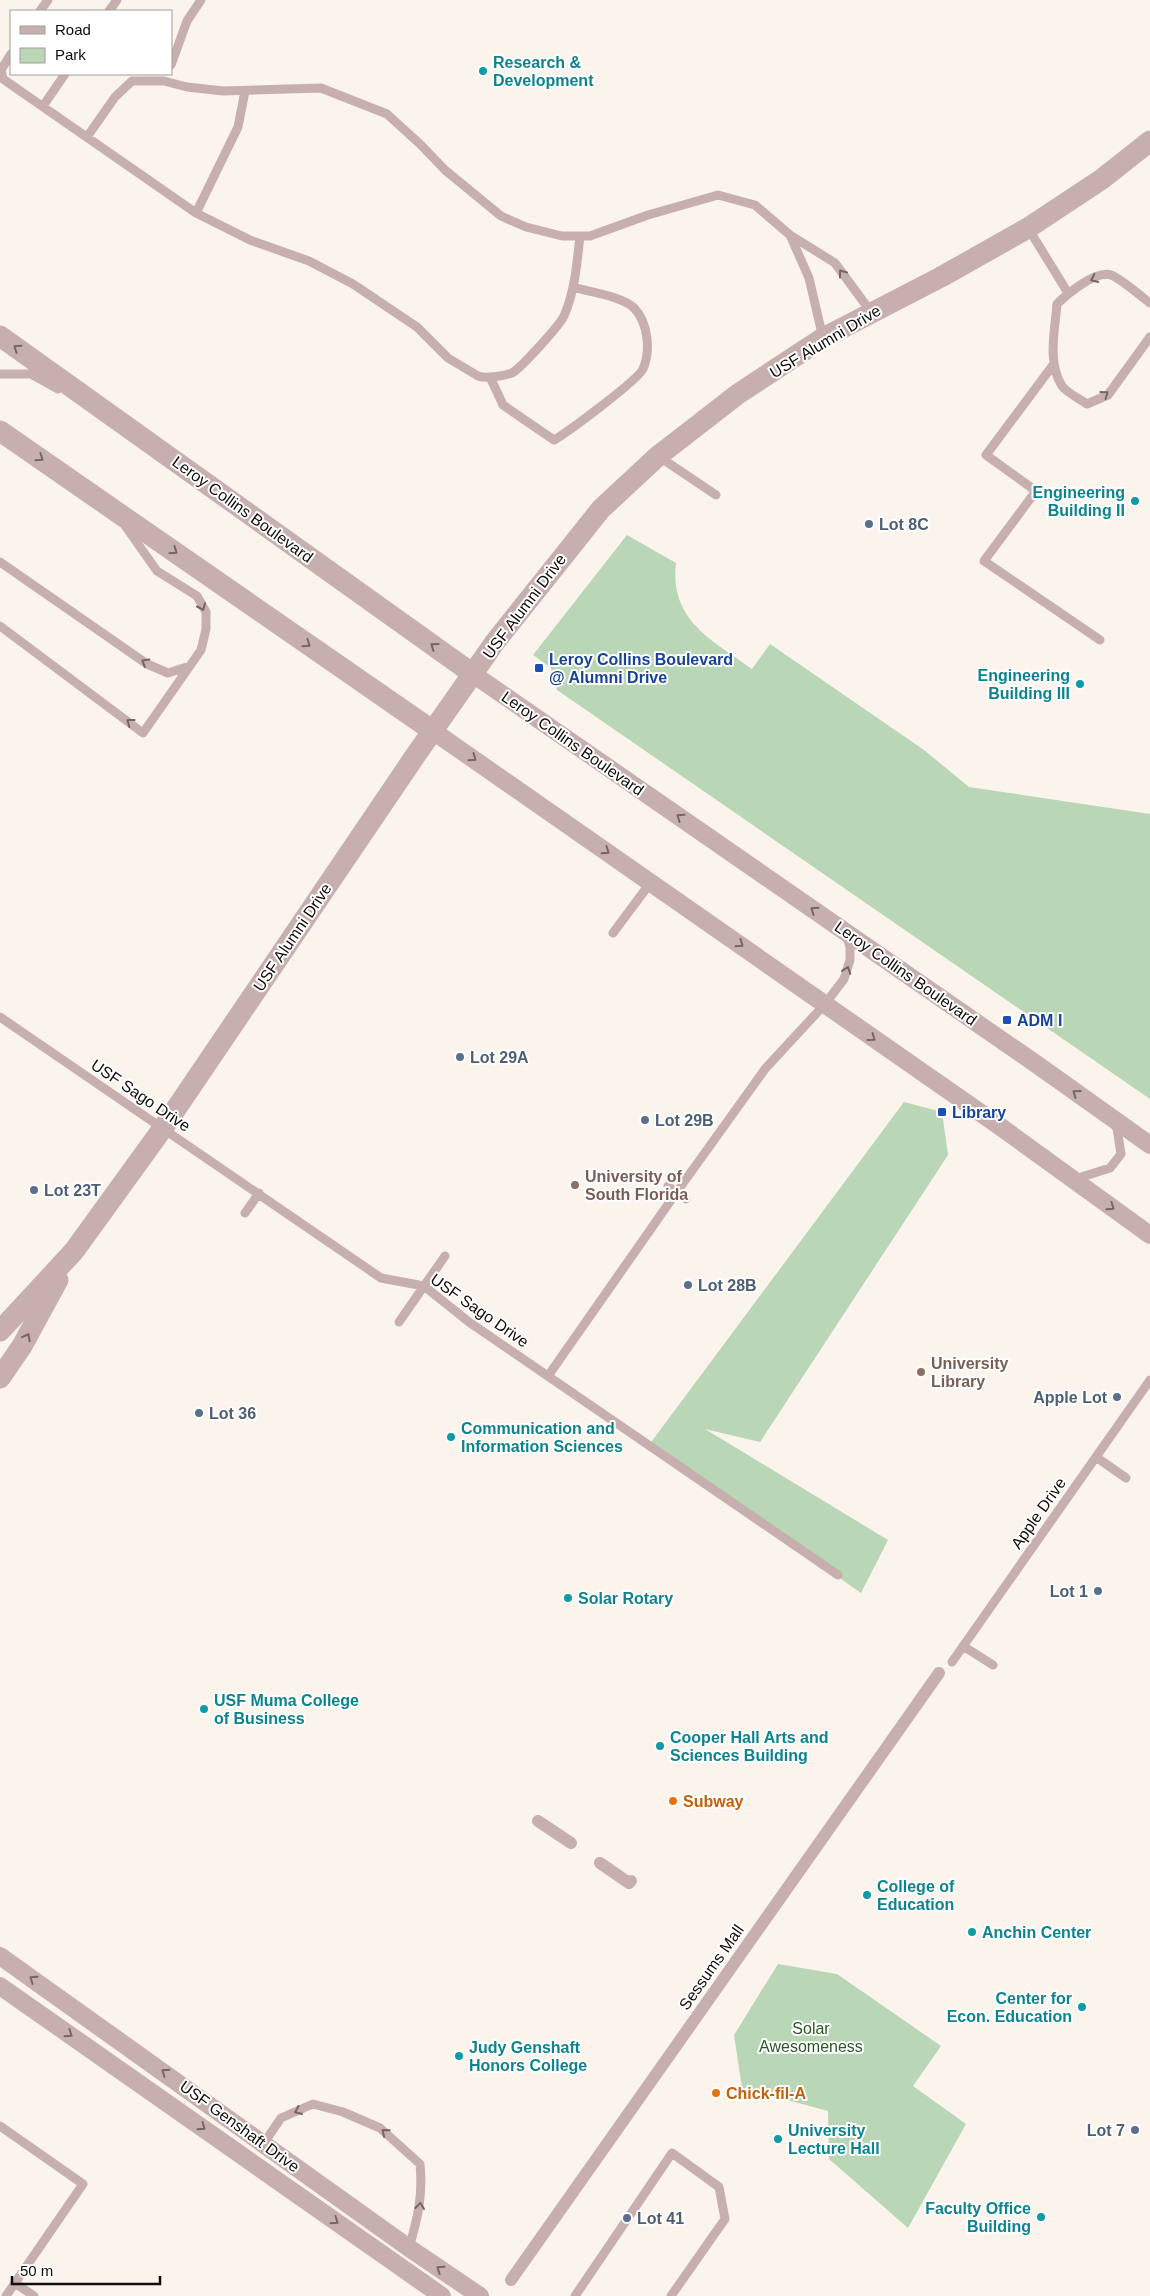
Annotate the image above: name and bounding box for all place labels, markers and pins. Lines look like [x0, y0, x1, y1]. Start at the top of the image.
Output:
place label: Research & Development [493, 54, 594, 89]
marker: Research & Development [477, 65, 489, 77]
place label: Engineering Building II [1033, 484, 1125, 519]
marker: Engineering Building II [1129, 495, 1141, 507]
place label: Lot 8C [879, 516, 929, 533]
marker: Lot 8C [863, 518, 875, 530]
place label: Leroy Collins Boulevard @ Alumni Drive [549, 651, 733, 686]
marker: Leroy Collins Boulevard @ Alumni Drive [533, 662, 545, 674]
place label: Engineering Building III [978, 667, 1070, 702]
marker: Engineering Building III [1074, 678, 1086, 690]
place label: ADM I [1017, 1012, 1062, 1029]
marker: ADM I [1001, 1014, 1013, 1026]
place label: Lot 29A [470, 1049, 529, 1066]
marker: Lot 29A [454, 1051, 466, 1063]
place label: Library [952, 1104, 1006, 1121]
marker: Library [936, 1106, 948, 1118]
place label: Lot 29B [655, 1112, 714, 1129]
marker: Lot 29B [639, 1114, 651, 1126]
place label: University of South Florida [585, 1168, 688, 1203]
marker: University of South Florida [569, 1179, 581, 1191]
place label: Lot 23T [44, 1182, 101, 1199]
marker: Lot 23T [28, 1184, 40, 1196]
place label: Lot 28B [698, 1277, 757, 1294]
marker: Lot 28B [682, 1279, 694, 1291]
place label: University Library [931, 1355, 1008, 1390]
marker: University Library [915, 1366, 927, 1378]
place label: Apple Lot [1033, 1389, 1108, 1406]
marker: Apple Lot [1111, 1391, 1123, 1403]
place label: Lot 36 [209, 1405, 256, 1422]
marker: Lot 36 [193, 1407, 205, 1419]
place label: Communication and Information Sciences [461, 1420, 623, 1455]
marker: Communication and Information Sciences [445, 1431, 457, 1443]
place label: Lot 1 [1050, 1583, 1088, 1600]
marker: Lot 1 [1092, 1585, 1104, 1597]
place label: Solar Rotary [578, 1590, 673, 1607]
marker: Solar Rotary [562, 1592, 574, 1604]
place label: USF Muma College of Business [214, 1692, 359, 1727]
marker: USF Muma College of Business [198, 1703, 210, 1715]
place label: Cooper Hall Arts and Sciences Building [670, 1729, 829, 1764]
marker: Cooper Hall Arts and Sciences Building [654, 1740, 666, 1752]
place label: Subway [683, 1793, 744, 1810]
marker: Subway [667, 1795, 679, 1807]
place label: College of Education [877, 1878, 955, 1913]
marker: College of Education [861, 1889, 873, 1901]
place label: Anchin Center [982, 1924, 1091, 1941]
marker: Anchin Center [966, 1926, 978, 1938]
place label: Center for Econ. Education [947, 1990, 1072, 2025]
marker: Center for Econ. Education [1076, 2001, 1088, 2013]
place label: Judy Genshaft Honors College [469, 2039, 587, 2074]
marker: Judy Genshaft Honors College [453, 2050, 465, 2062]
place label: Chick-fil-A [726, 2085, 806, 2102]
marker: Chick-fil-A [710, 2087, 722, 2099]
place label: University Lecture Hall [788, 2122, 880, 2157]
place label: Lot 7 [1087, 2122, 1125, 2139]
marker: Lot 7 [1129, 2124, 1141, 2136]
marker: University Lecture Hall [772, 2133, 784, 2145]
place label: Faculty Office Building [925, 2200, 1031, 2235]
place label: Lot 41 [637, 2210, 684, 2227]
marker: Faculty Office Building [1035, 2211, 1047, 2223]
marker: Lot 41 [621, 2212, 633, 2224]

